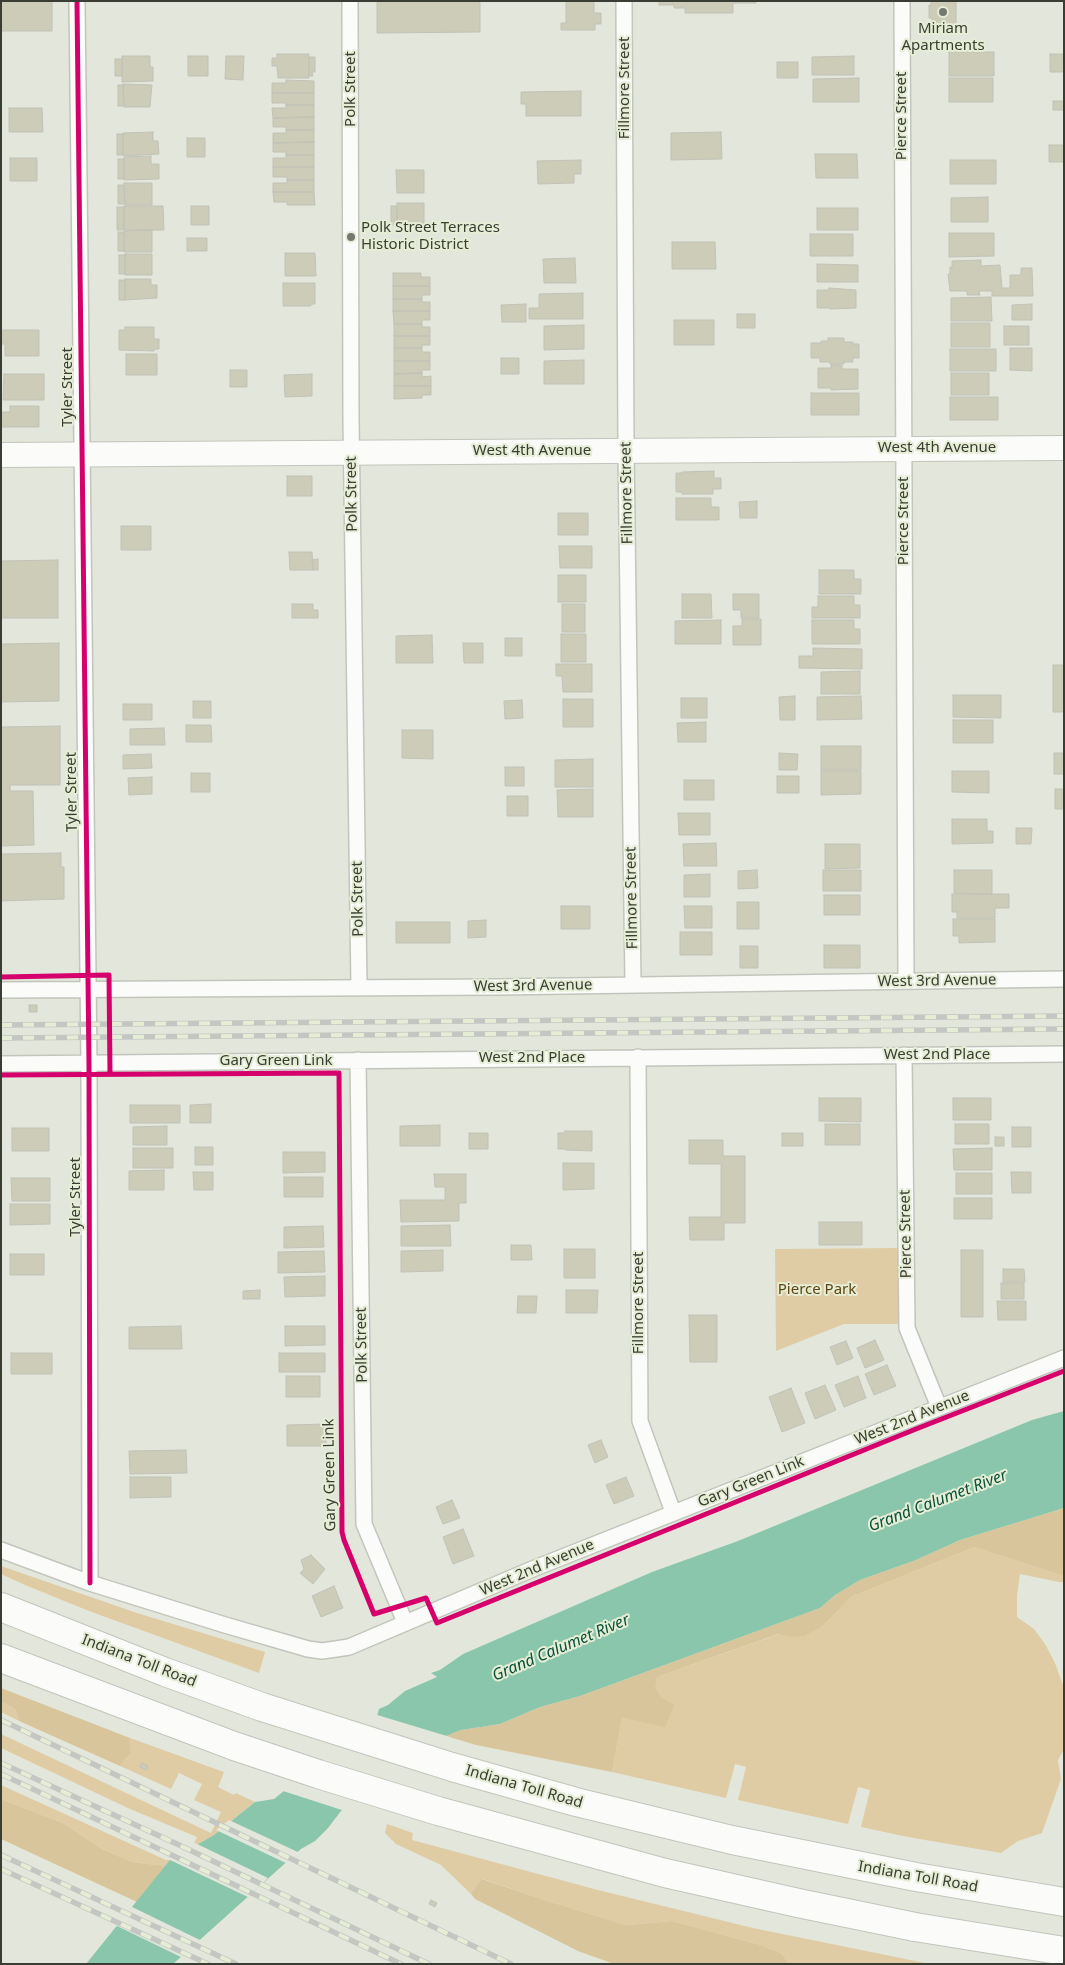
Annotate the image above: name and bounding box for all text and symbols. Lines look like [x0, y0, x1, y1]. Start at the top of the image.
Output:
marker: Miriam Apartments [937, 6, 949, 18]
place label: Miriam Apartments [901, 20, 985, 55]
street label: Fillmore Street [616, 37, 634, 139]
street label: Polk Street [342, 51, 360, 127]
street label: Pierce Street [893, 72, 911, 160]
place label: Polk Street Terraces Historic District [361, 219, 500, 254]
marker: Polk Street Terraces Historic District [345, 231, 357, 243]
street label: Tyler Street [59, 347, 77, 427]
street label: West 4th Avenue [878, 439, 996, 457]
street label: West 4th Avenue [473, 442, 591, 460]
street label: Fillmore Street [617, 442, 637, 544]
street label: Polk Street [342, 456, 362, 532]
street label: Pierce Street [895, 477, 913, 565]
street label: Tyler Street [62, 752, 82, 832]
street label: Fillmore Street [622, 847, 642, 949]
street label: Polk Street [348, 861, 368, 937]
street label: West 3rd Avenue [877, 971, 997, 991]
street label: West 3rd Avenue [473, 976, 593, 996]
street label: West 2nd Place [884, 1046, 990, 1064]
street label: West 2nd Place [479, 1049, 585, 1067]
street label: Gary Green Link [220, 1052, 332, 1070]
street label: Tyler Street [67, 1157, 85, 1237]
street label: Pierce Street [896, 1189, 916, 1279]
street label: Fillmore Street [630, 1252, 648, 1354]
park label: Pierce Park [778, 1281, 856, 1299]
street label: Polk Street [352, 1307, 372, 1383]
street label: West 2nd Avenue [852, 1387, 972, 1449]
street label: Gary Green Link [320, 1418, 340, 1532]
street label: Gary Green Link [695, 1452, 807, 1512]
water label: Grand Calumet River [866, 1466, 1010, 1536]
street label: West 2nd Avenue [477, 1536, 597, 1600]
water label: Grand Calumet River [490, 1610, 632, 1686]
street label: Indiana Toll Road [79, 1631, 199, 1691]
street label: Indiana Toll Road [463, 1762, 585, 1812]
street label: Indiana Toll Road [857, 1858, 979, 1896]

